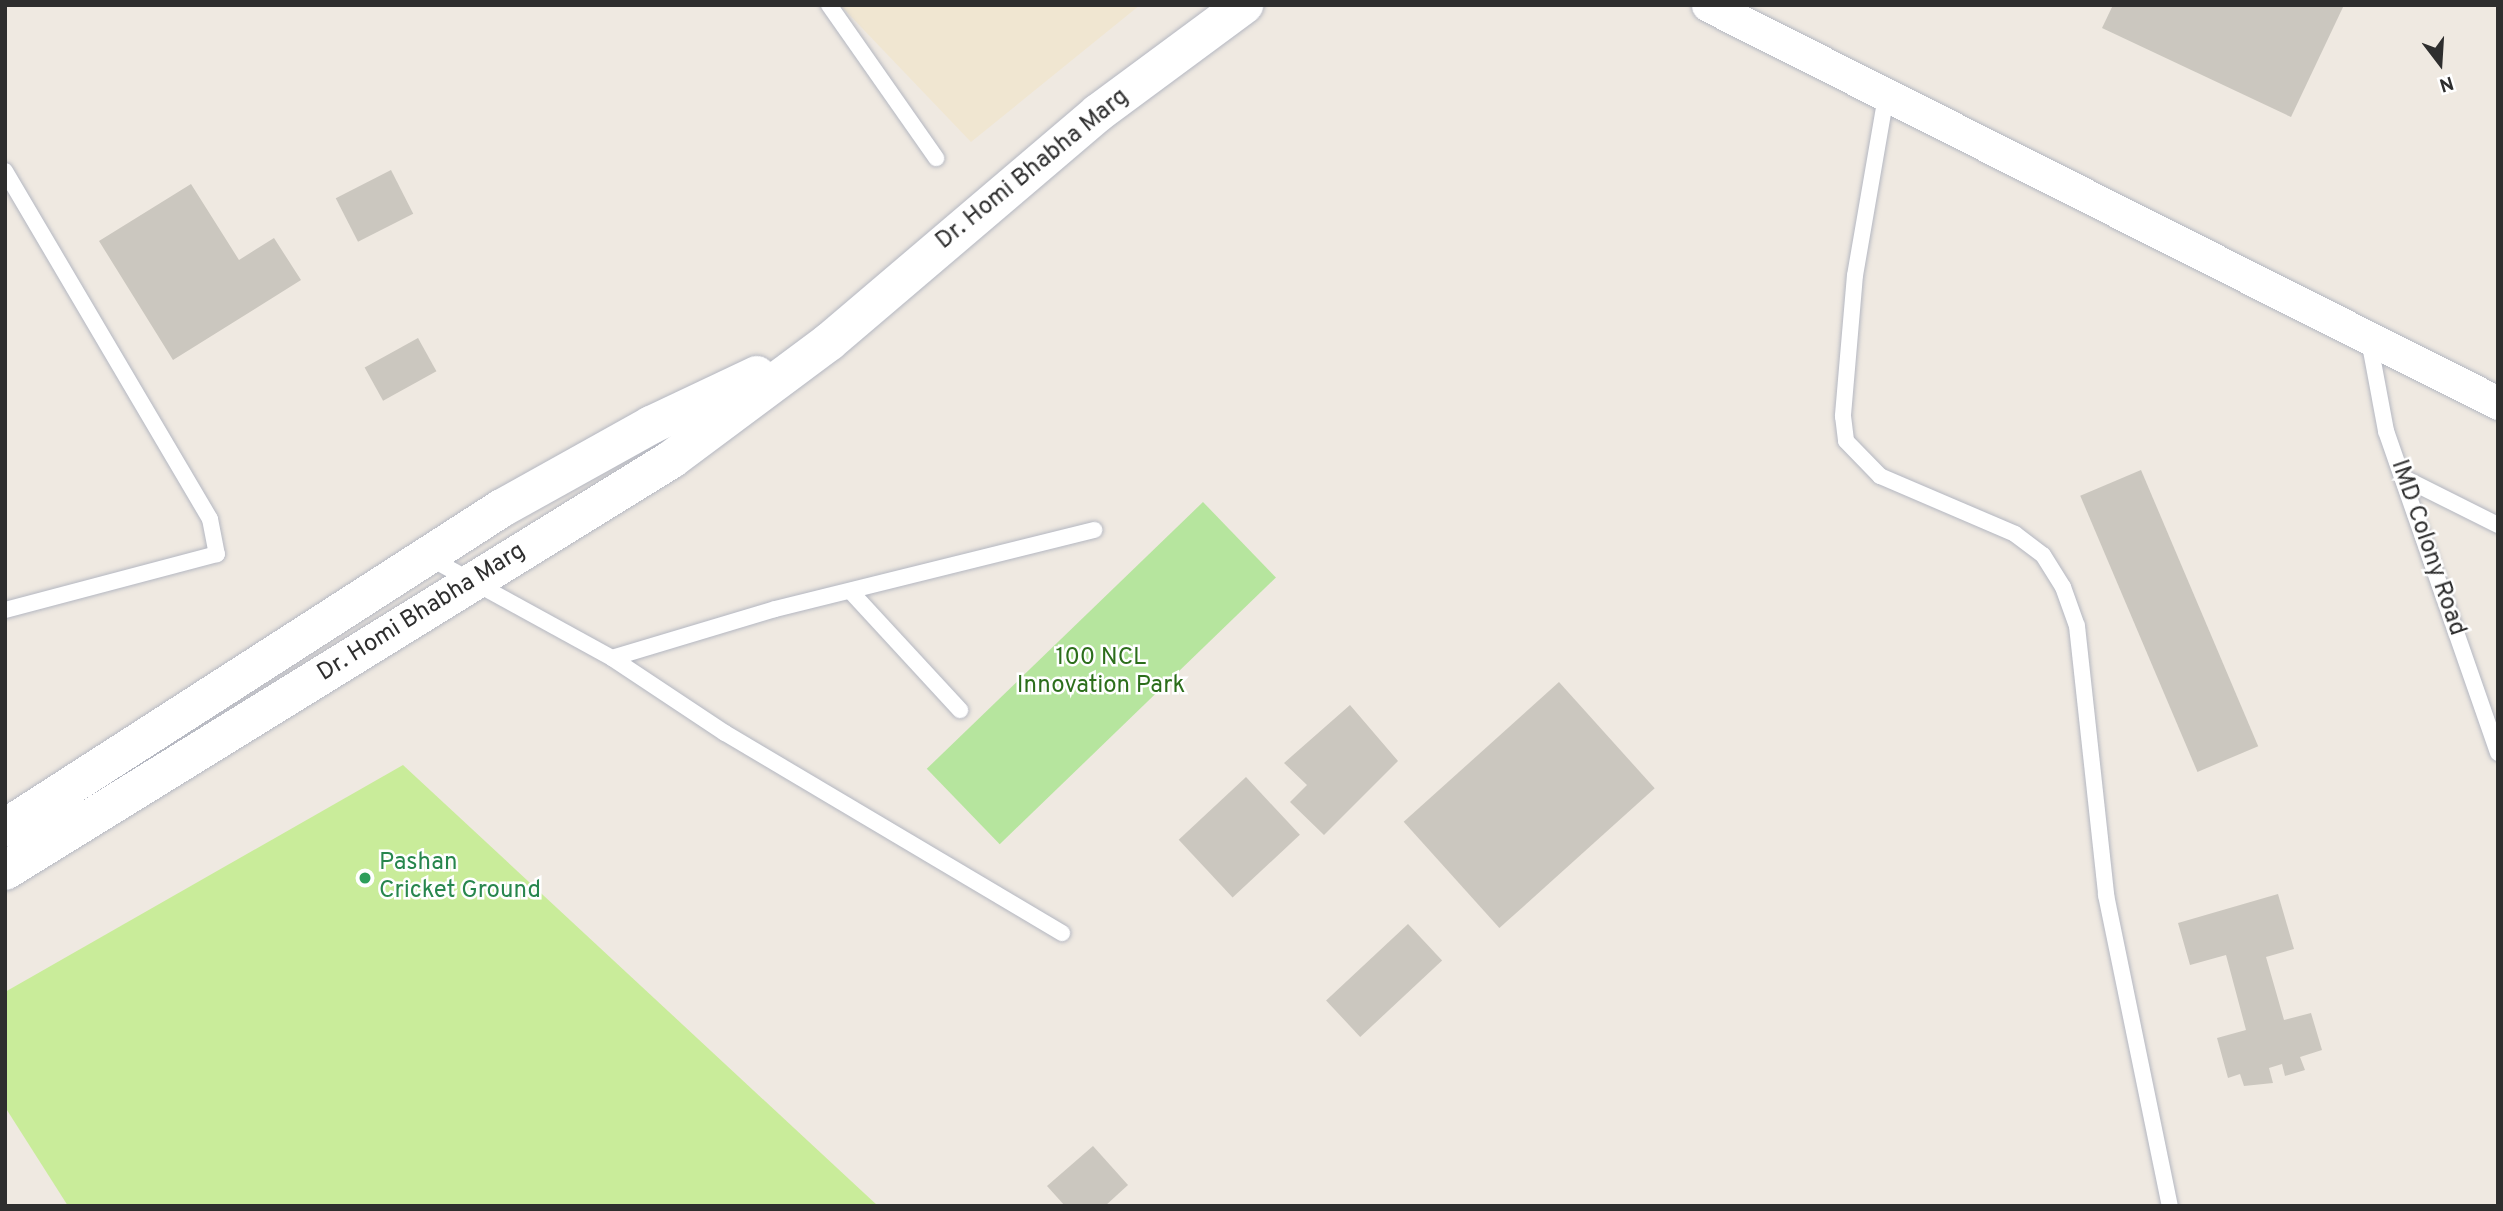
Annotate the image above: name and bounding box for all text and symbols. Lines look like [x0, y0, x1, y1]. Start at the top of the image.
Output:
north arrow [2405, 28, 2475, 98]
text: N [2436, 70, 2456, 97]
street label: Dr. Homi Bhabha Marg [931, 83, 1135, 257]
street label: IMD Colony Road [2383, 456, 2471, 640]
street label: Dr. Homi Bhabha Marg [313, 537, 531, 689]
park label: 100 NCL Innovation Park [1017, 645, 1185, 701]
place label: Pashan Cricket Ground [379, 850, 541, 906]
marker: Pashan Cricket Ground [357, 870, 373, 886]

